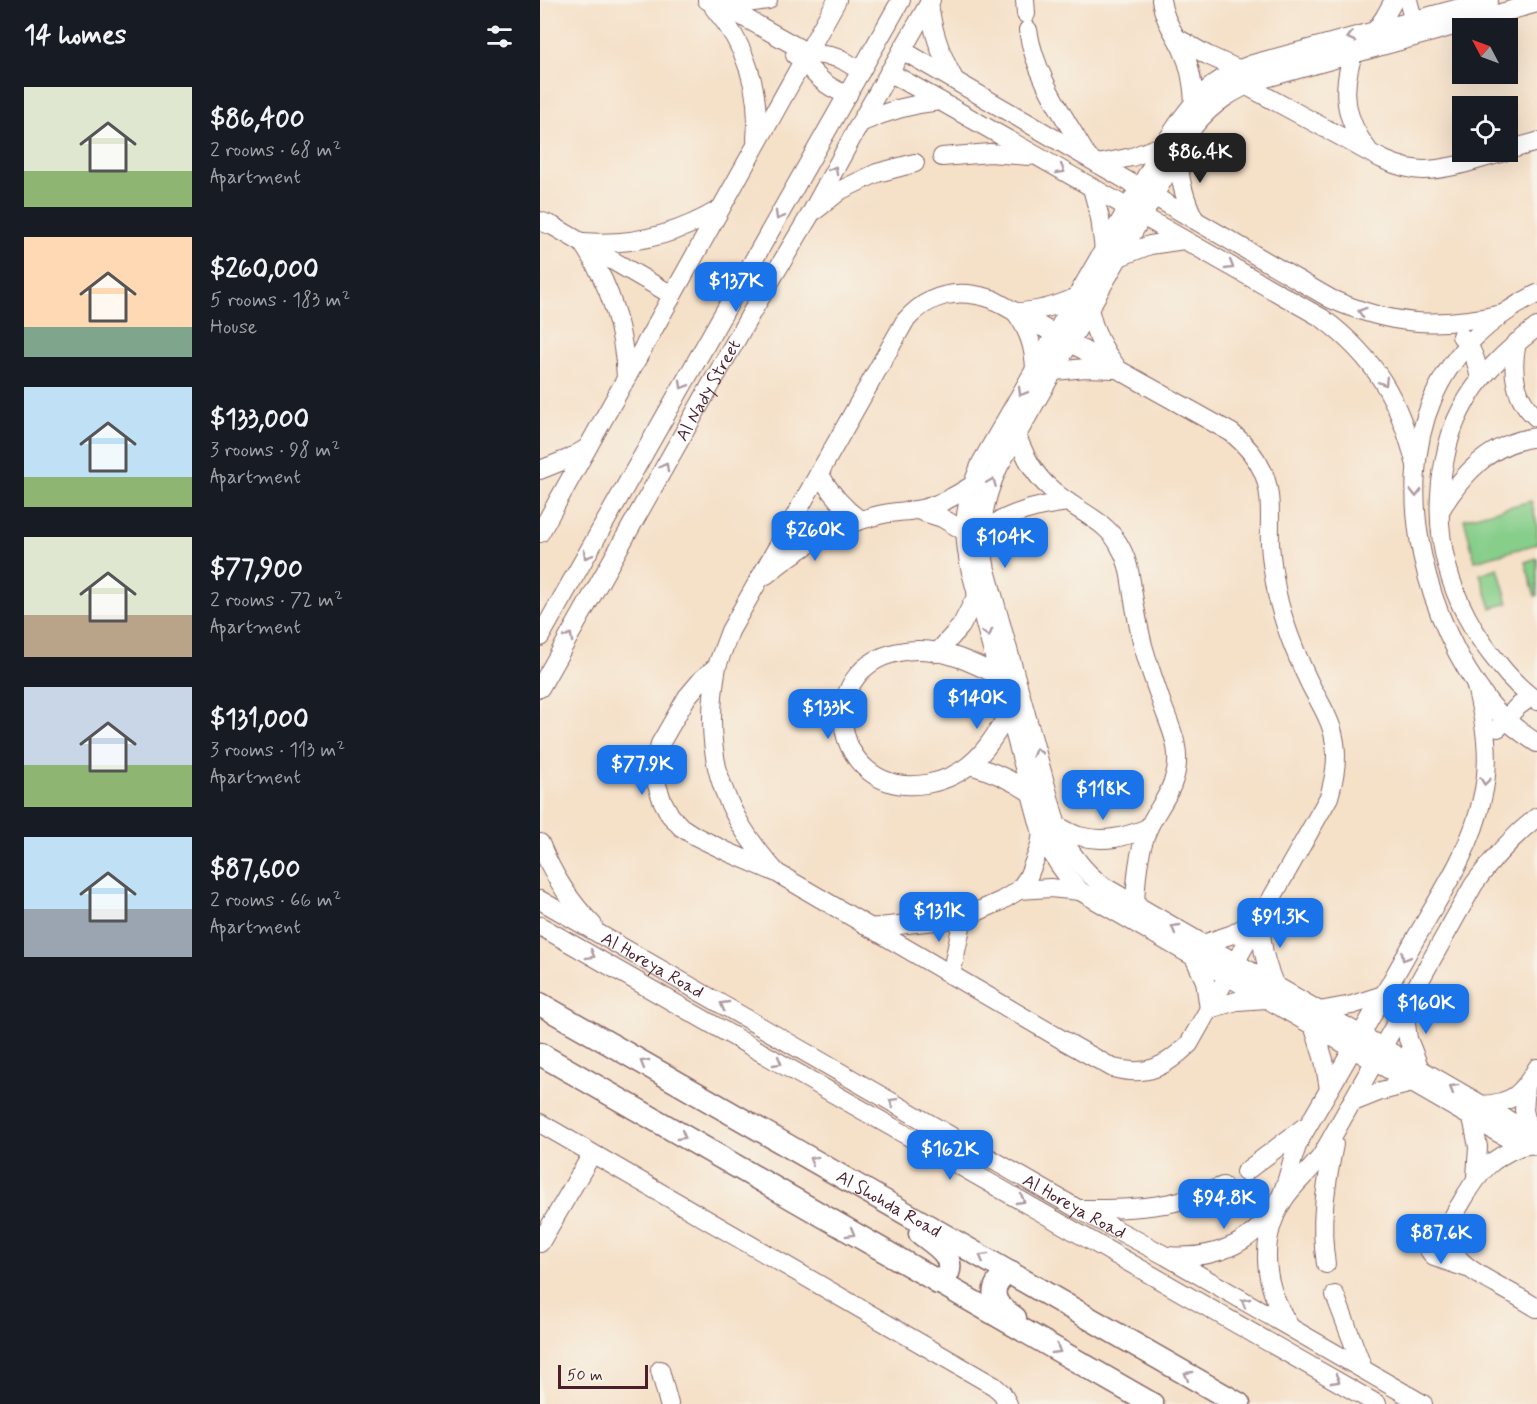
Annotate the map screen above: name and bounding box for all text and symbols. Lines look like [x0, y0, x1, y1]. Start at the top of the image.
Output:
north arrow [1452, 18, 1518, 84]
map controls [1452, 18, 1518, 162]
text: 14 homes [24, 19, 126, 53]
icon: filters [483, 20, 516, 53]
one-way arrow [1346, 30, 1357, 42]
button: locate [1452, 96, 1518, 162]
text: $86,400 [210, 103, 305, 137]
icon: home [72, 111, 144, 183]
pin: $86.4K [1151, 133, 1249, 184]
text: 2 rooms · 68 m² [210, 137, 341, 164]
text: $86.4K [1168, 139, 1232, 166]
one-way arrow [1055, 163, 1065, 174]
text: Apartment [210, 164, 301, 191]
one-way arrow [827, 166, 838, 176]
one-way arrow [775, 210, 786, 220]
text: $260,000 [210, 253, 319, 287]
one-way arrow [1224, 259, 1234, 270]
icon: home [72, 261, 144, 333]
pin: $137K [694, 262, 778, 313]
text: $137K [709, 268, 763, 295]
text: 5 rooms · 183 m² [210, 287, 350, 314]
one-way arrow [1357, 306, 1368, 319]
text: House [210, 314, 257, 341]
street label: Al Nady Street [671, 335, 747, 446]
one-way arrow [1376, 376, 1388, 386]
one-way arrow [679, 379, 690, 389]
one-way arrow [1018, 386, 1029, 396]
text: $133,000 [210, 403, 309, 437]
icon: home [72, 411, 144, 483]
text: 3 rooms · 98 m² [210, 437, 340, 464]
one-way arrow [657, 463, 669, 473]
text: Apartment [210, 464, 301, 491]
one-way arrow [985, 477, 997, 488]
one-way arrow [1410, 488, 1422, 497]
pin: $260K [773, 511, 857, 562]
text: $260K [786, 517, 844, 544]
pin: $104K [963, 518, 1047, 569]
text: $104K [976, 524, 1034, 551]
one-way arrow [583, 549, 594, 559]
text: $77,900 [210, 553, 303, 587]
icon: home [72, 561, 144, 633]
text: 2 rooms · 72 m² [210, 587, 343, 614]
text: Apartment [210, 614, 301, 641]
one-way arrow [980, 628, 993, 638]
one-way arrow [562, 632, 573, 643]
pin: $140K [935, 679, 1019, 730]
text: $140K [948, 685, 1006, 712]
pin: $133K [786, 689, 870, 740]
text: $133K [802, 695, 854, 722]
text: $131,000 [210, 703, 309, 737]
icon: home [72, 711, 144, 783]
text: 3 rooms · 113 m² [210, 737, 345, 764]
pin: $77.9K [593, 745, 691, 796]
one-way arrow [1032, 747, 1044, 758]
text: $77.9K [611, 751, 673, 778]
text: Apartment [210, 764, 301, 791]
pin: $118K [1061, 770, 1145, 821]
text: $118K [1076, 776, 1130, 803]
one-way arrow [1480, 777, 1492, 786]
text: $87,600 [210, 853, 300, 887]
icon: home [72, 861, 144, 933]
text: 2 rooms · 66 m² [210, 887, 341, 914]
pin: $131K [897, 892, 981, 943]
text: $131K [913, 898, 965, 925]
pin: $91.3K [1231, 898, 1329, 949]
text: $91.3K [1251, 904, 1309, 931]
text: Apartment [210, 914, 301, 941]
one-way arrow [1171, 924, 1181, 935]
street label: Al Horeya Road [597, 927, 708, 1005]
one-way arrow [585, 948, 595, 959]
one-way arrow [1401, 951, 1412, 961]
pin: $160K [1384, 984, 1468, 1035]
text: $160K [1397, 990, 1455, 1017]
one-way arrow [720, 1001, 730, 1013]
one-way arrow [772, 1055, 783, 1066]
one-way arrow [640, 1059, 650, 1071]
one-way arrow [1449, 1084, 1459, 1095]
one-way arrow [889, 1098, 899, 1109]
one-way arrow [675, 1129, 686, 1140]
pin: $162K [908, 1130, 992, 1181]
text: $162K [921, 1136, 979, 1163]
one-way arrow [809, 1156, 820, 1167]
street label: Al Shohda Road [832, 1165, 945, 1244]
street label: Al Horeya Road [1018, 1169, 1130, 1245]
pin: $94.8K [1175, 1179, 1273, 1230]
text: $94.8K [1192, 1185, 1256, 1212]
one-way arrow [1015, 1193, 1025, 1205]
pin: $87.6K [1392, 1214, 1490, 1265]
text: $87.6K [1410, 1220, 1472, 1247]
one-way arrow [845, 1226, 855, 1237]
one-way arrow [979, 1253, 989, 1264]
one-way arrow [1241, 1297, 1251, 1309]
one-way arrow [1051, 1342, 1061, 1354]
scale bar [558, 1362, 648, 1390]
text: 50 m [567, 1365, 603, 1386]
one-way arrow [1184, 1371, 1194, 1382]
one-way arrow [1330, 1373, 1340, 1385]

